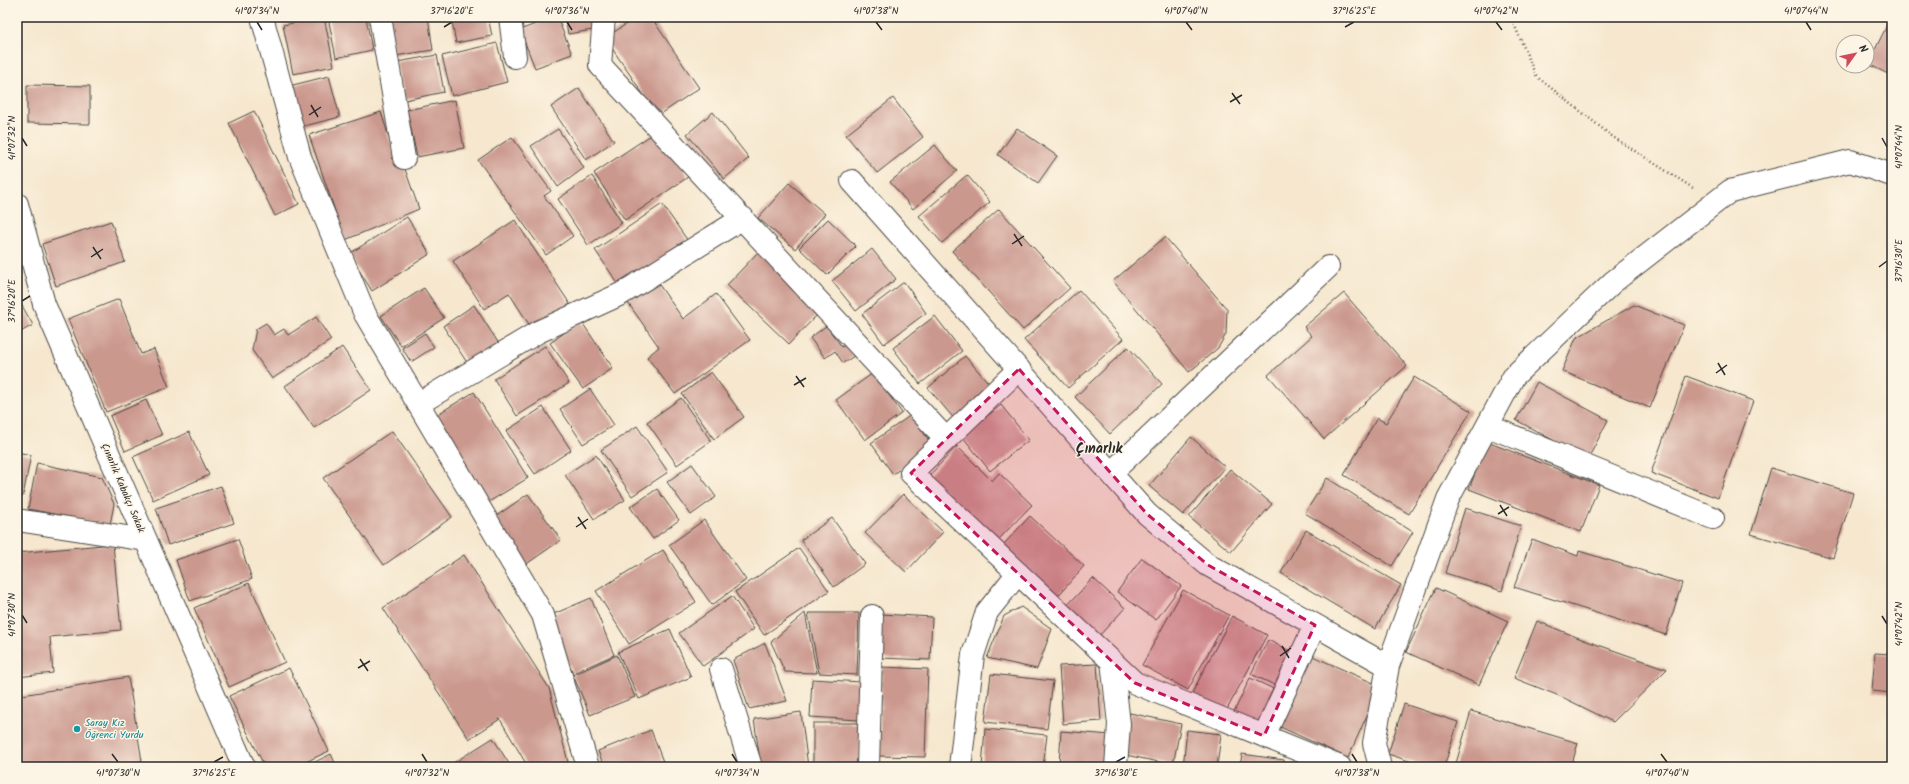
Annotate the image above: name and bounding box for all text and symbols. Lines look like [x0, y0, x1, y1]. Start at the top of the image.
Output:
text: 41°07'34"N [235, 3, 279, 19]
text: 37°16'20"E [430, 3, 475, 19]
text: 41°07'36"N [545, 3, 589, 19]
text: 41°07'38"N [854, 3, 899, 19]
text: 41°07'40"N [1164, 3, 1208, 19]
text: 37°16'25"E [1332, 3, 1377, 19]
text: 41°07'42"N [1474, 3, 1518, 19]
text: 41°07'44"N [1784, 3, 1828, 19]
north arrow [1835, 34, 1875, 74]
text: N [1853, 41, 1872, 57]
text: 41°07'32"N [4, 115, 20, 160]
text: 41°07'44"N [1891, 125, 1907, 169]
text: 37°16'30"E [1891, 238, 1907, 283]
text: 37°16'20"E [4, 278, 20, 323]
district label: Çınarlık [1076, 438, 1123, 460]
street label: Çınarlık Kabakçı Sokak [97, 441, 149, 536]
text: 41°07'30"N [4, 593, 20, 637]
text: 41°07'42"N [1891, 602, 1907, 646]
place label: Saray Kız Öğrenci Yurdu [85, 715, 144, 743]
marker: Saray Kız Öğrenci Yurdu [72, 724, 82, 734]
text: 41°07'30"N [96, 765, 140, 781]
text: 37°16'25"E [192, 765, 237, 781]
text: 41°07'32"N [405, 765, 450, 781]
text: 41°07'34"N [715, 765, 759, 781]
text: 37°16'30"E [1094, 765, 1139, 781]
text: 41°07'38"N [1335, 765, 1380, 781]
text: 41°07'40"N [1645, 765, 1689, 781]

